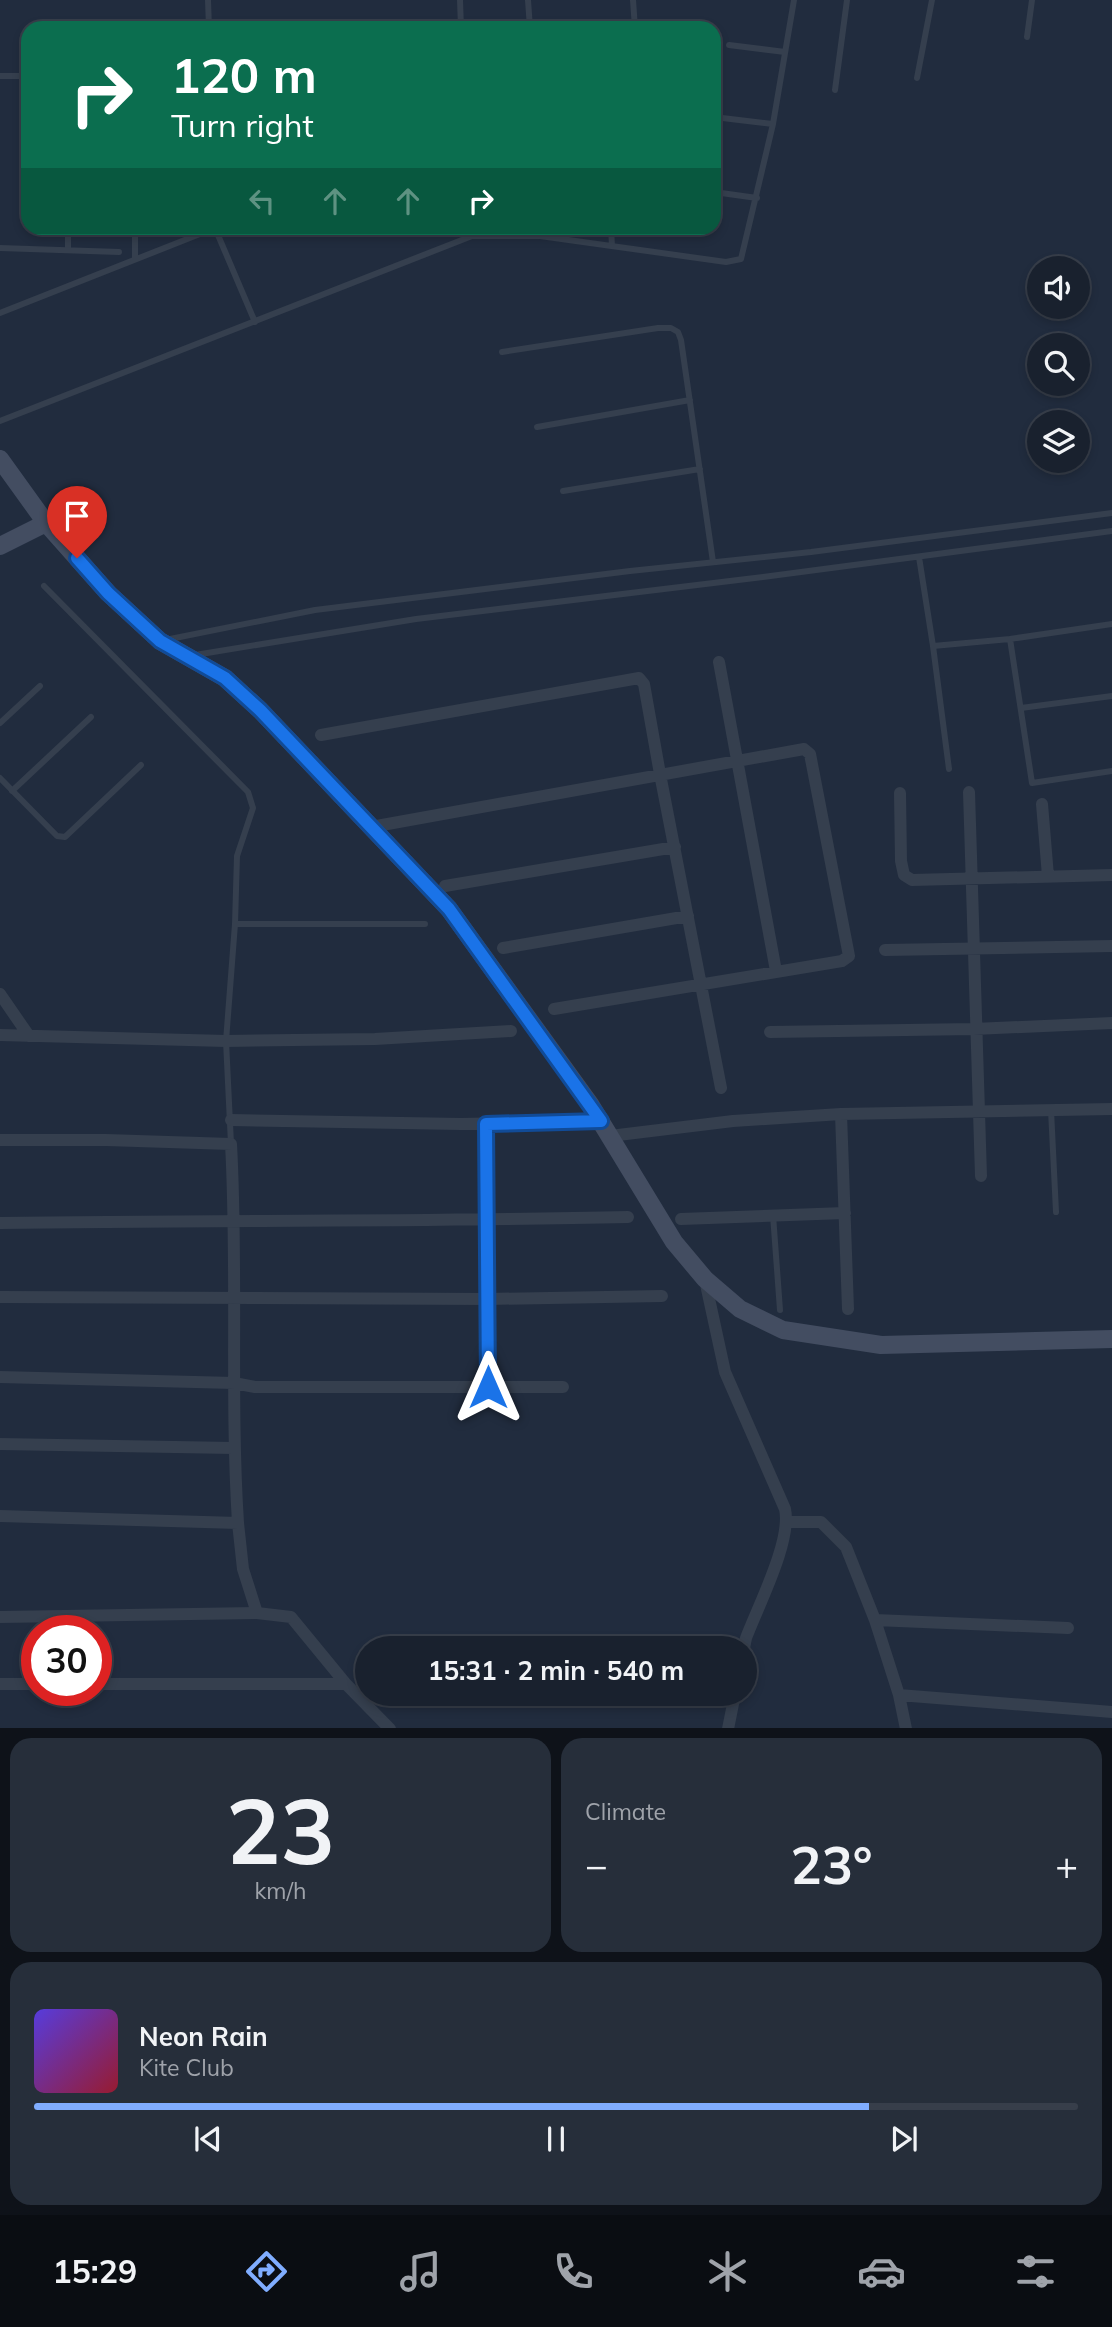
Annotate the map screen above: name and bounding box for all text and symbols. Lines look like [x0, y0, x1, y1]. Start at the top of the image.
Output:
text: 120 m [171, 44, 317, 105]
icon: right [56, 49, 147, 140]
text: Turn right [171, 105, 314, 145]
icon: left [243, 182, 281, 220]
icon: ahead [316, 182, 354, 220]
icon: ahead [389, 182, 427, 220]
icon: right [462, 182, 500, 220]
map controls [1027, 256, 1090, 473]
button: sound [1027, 256, 1090, 319]
button: search [1027, 333, 1090, 396]
button: layers [1027, 410, 1090, 473]
pin [47, 486, 107, 558]
icon: arrive [58, 497, 96, 535]
position arrow [451, 1350, 525, 1424]
speed limit sign: 30 [21, 1615, 112, 1706]
text: 15:31 · 2 min · 540 m [428, 1654, 684, 1687]
text: 23 [226, 1773, 335, 1887]
text: Climate [585, 1797, 666, 1826]
text: 23° [790, 1832, 873, 1897]
text: − [585, 1841, 608, 1889]
text: + [1055, 1841, 1078, 1889]
text: km/h [254, 1876, 307, 1905]
text: Neon Rain [139, 2020, 268, 2053]
text: Kite Club [139, 2053, 234, 2082]
icon: previous [189, 2120, 227, 2158]
icon: pause [537, 2120, 575, 2158]
icon: next [885, 2120, 923, 2158]
icon: directions [242, 2247, 291, 2296]
icon: music [396, 2247, 445, 2296]
icon: phone [549, 2247, 598, 2296]
icon: climate [703, 2247, 752, 2296]
icon: car [857, 2247, 906, 2296]
icon: filters [1011, 2247, 1060, 2296]
text: 15:29 [52, 2251, 137, 2291]

